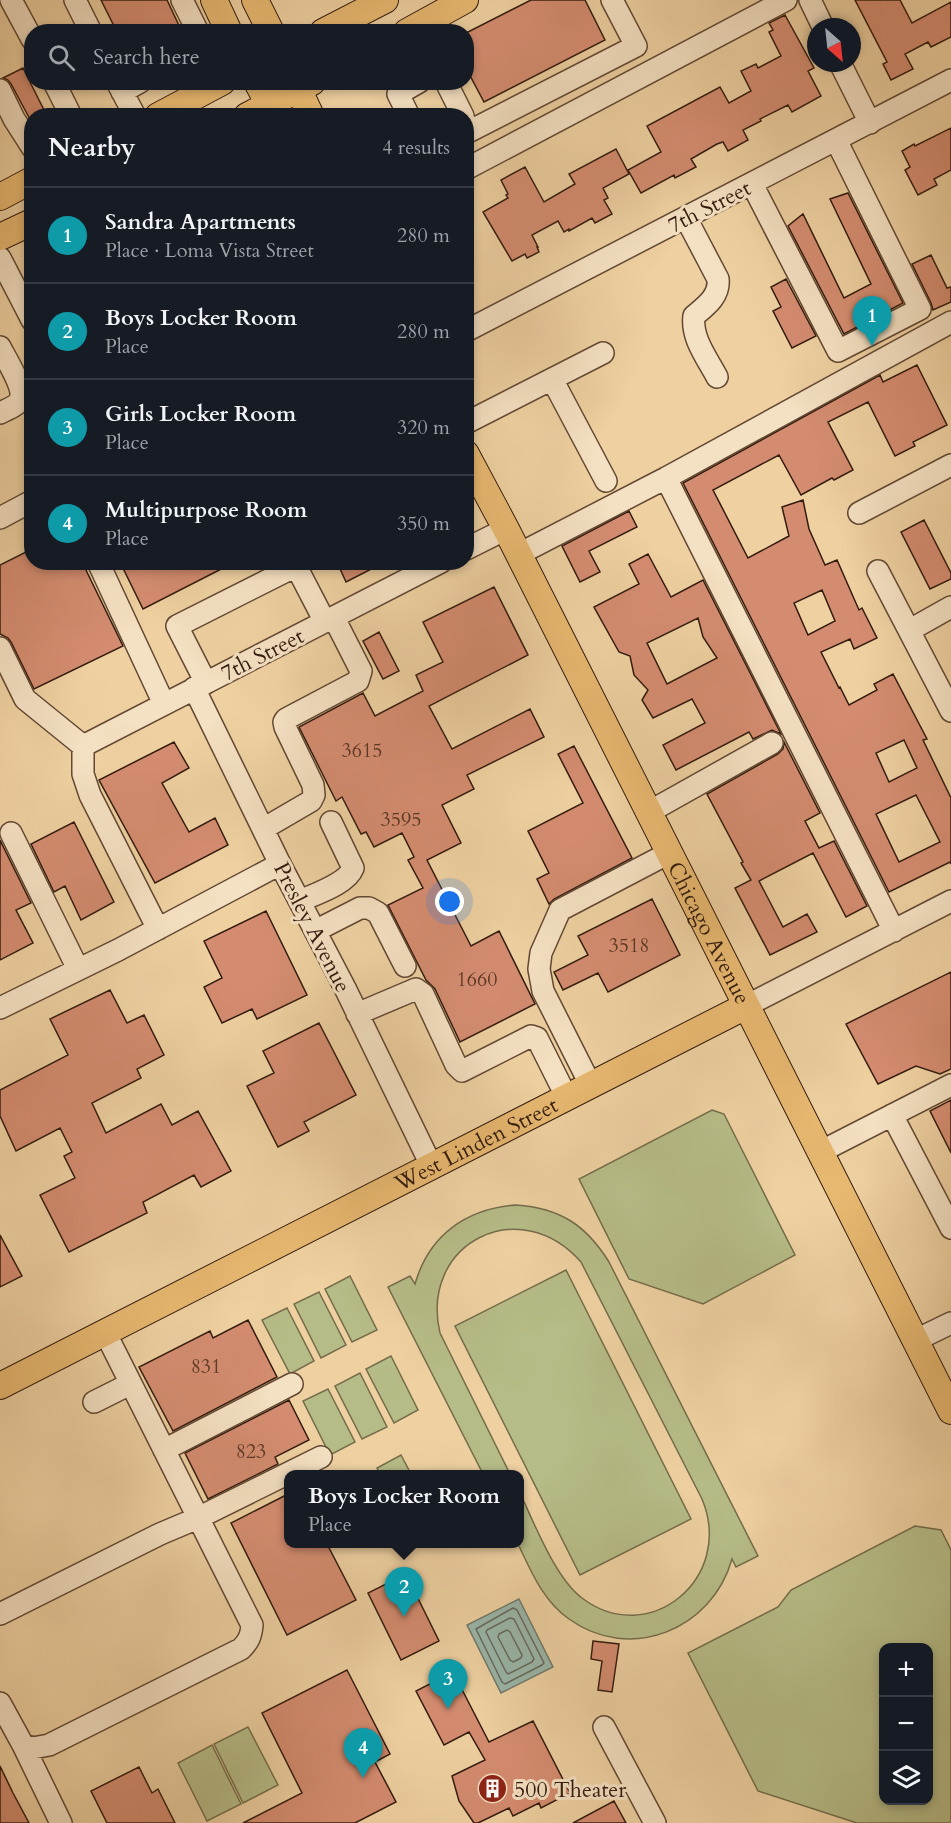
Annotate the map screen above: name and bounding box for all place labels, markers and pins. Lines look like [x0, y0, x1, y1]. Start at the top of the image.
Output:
pin: 1 [852, 296, 892, 346]
pin: 2 [384, 1568, 424, 1617]
pin: 3 [428, 1660, 468, 1709]
pin: 4 [344, 1728, 382, 1778]
building icon: 500 Theater [477, 1773, 509, 1805]
place label: 500 Theater [514, 1775, 627, 1805]

